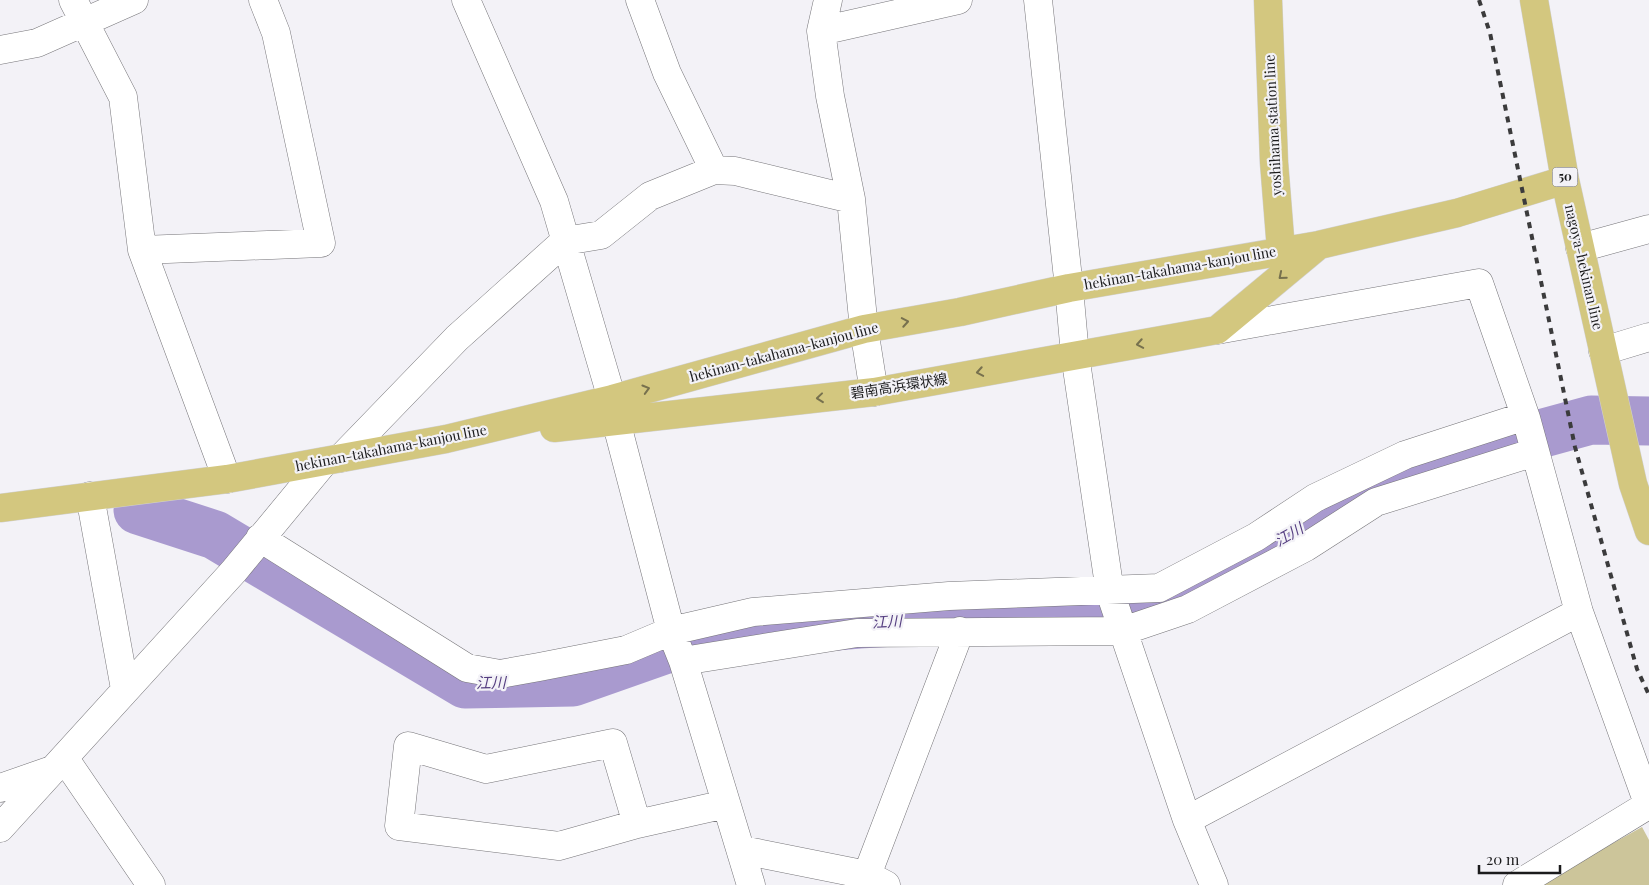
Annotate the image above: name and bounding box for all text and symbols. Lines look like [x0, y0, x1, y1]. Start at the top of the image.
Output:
street label: yoshihama station line [1259, 54, 1286, 197]
road number: 50 [1552, 168, 1578, 186]
street label: nagoya-hekinan line [1561, 202, 1608, 332]
street label: hekinan-takahama-kanjou line [1082, 241, 1277, 294]
one-way arrow [1278, 270, 1287, 279]
street label: hekinan-takahama-kanjou line [687, 317, 880, 386]
one-way arrow [900, 317, 909, 327]
one-way arrow [1136, 338, 1144, 348]
one-way arrow [976, 367, 984, 377]
street label: 碧南高浜環状線 [849, 368, 949, 403]
one-way arrow [642, 385, 650, 395]
one-way arrow [815, 392, 823, 403]
street label: hekinan-takahama-kanjou line [294, 420, 488, 475]
water label: 江川 [1271, 517, 1308, 550]
water label: 江川 [871, 610, 904, 632]
water label: 江川 [476, 672, 508, 692]
scale bar [1479, 842, 1560, 874]
text: 20 m [1486, 849, 1520, 869]

